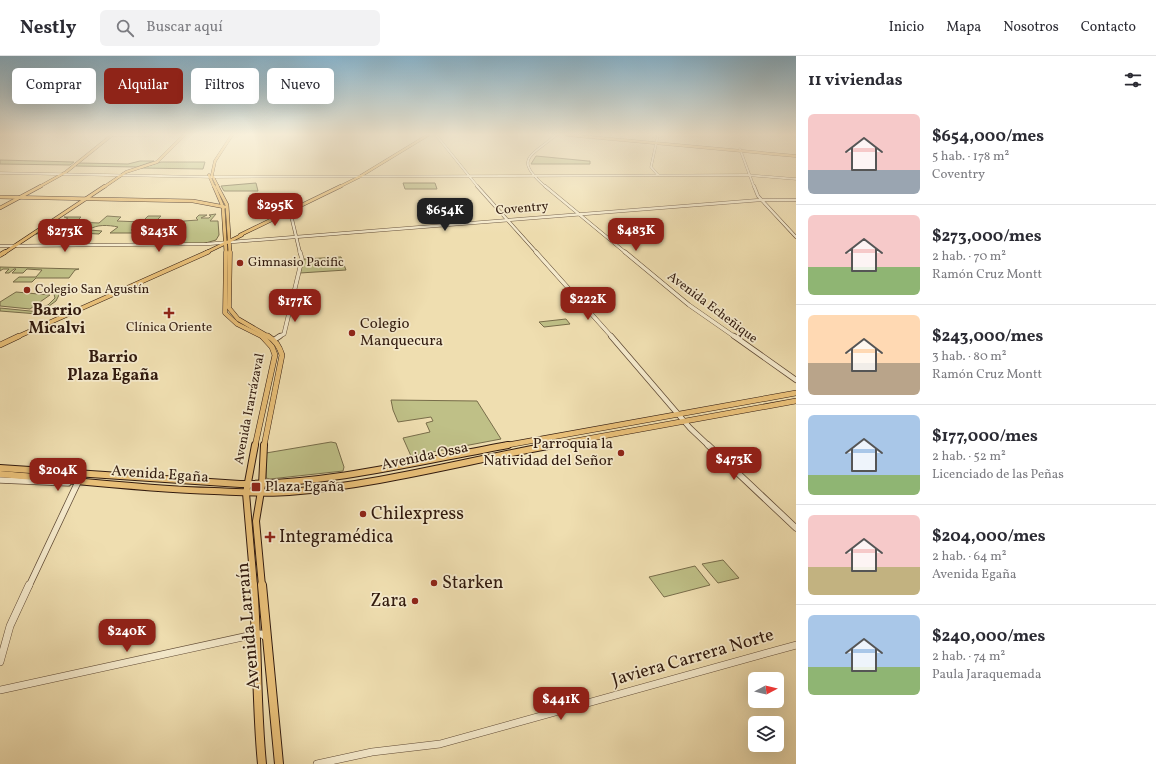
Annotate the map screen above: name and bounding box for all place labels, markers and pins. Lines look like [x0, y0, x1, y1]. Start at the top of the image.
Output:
pin: $295K [247, 193, 303, 227]
pin: $654K [417, 198, 473, 232]
pin: $483K [608, 218, 664, 252]
pin: $273K [37, 219, 93, 253]
pin: $243K [131, 219, 187, 253]
place label: Gimnasio Pacific [248, 254, 344, 272]
marker: Gimnasio Pacific [235, 258, 245, 268]
place label: Colegio San Agustín [35, 281, 150, 299]
marker: Colegio San Agustín [22, 285, 32, 295]
pin: $222K [560, 287, 616, 321]
pin: $177K [267, 289, 323, 323]
marker: Clínica Oriente [163, 307, 175, 319]
place label: Colegio Manquecura [360, 314, 443, 352]
place label: Clínica Oriente [126, 319, 212, 337]
marker: Colegio Manquecura [347, 328, 357, 338]
place label: Parroquia la Natividad del Señor [483, 434, 613, 472]
pin: $473K [706, 447, 762, 481]
marker: Parroquia la Natividad del Señor [616, 448, 626, 458]
pin: $204K [30, 458, 86, 492]
place label: Plaza Egaña [265, 477, 344, 498]
marker: Plaza Egaña [250, 481, 262, 493]
place label: Chilexpress [371, 502, 464, 527]
marker: Chilexpress [358, 509, 368, 519]
place label: Integramédica [279, 525, 394, 550]
marker: Integramédica [264, 531, 276, 543]
place label: Starken [442, 571, 504, 596]
marker: Starken [429, 578, 439, 588]
place label: Zara [370, 589, 407, 614]
marker: Zara [410, 596, 420, 606]
pin: $240K [99, 619, 155, 653]
pin: $441K [533, 687, 589, 721]

